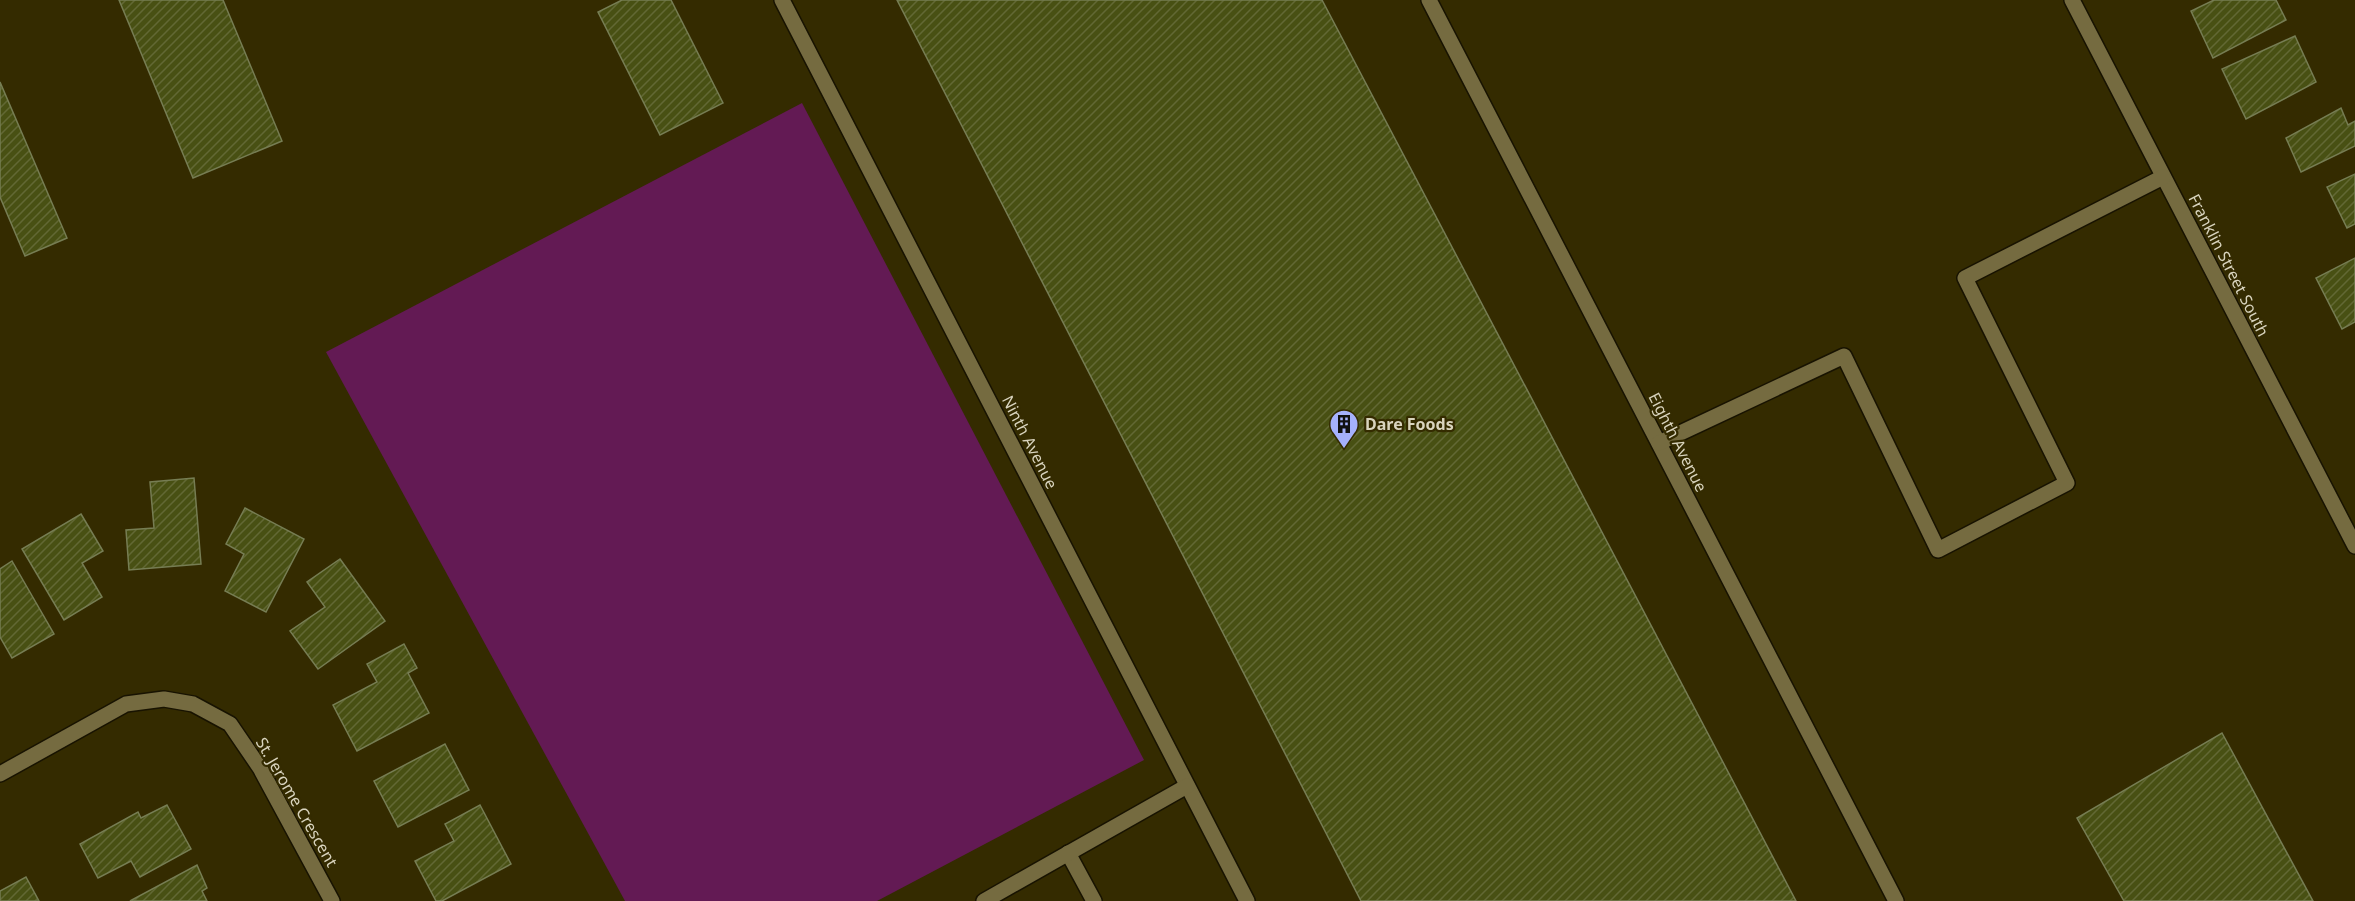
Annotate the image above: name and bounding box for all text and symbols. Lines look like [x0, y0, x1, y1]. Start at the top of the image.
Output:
street label: Franklin Street South [2184, 190, 2274, 340]
street label: Eighth Avenue [1644, 389, 1712, 495]
street label: Ninth Avenue [997, 391, 1063, 493]
building icon: Dare Foods [1328, 408, 1360, 450]
place label: Dare Foods [1365, 413, 1454, 435]
street label: St. Jerome Crescent [251, 733, 343, 871]

